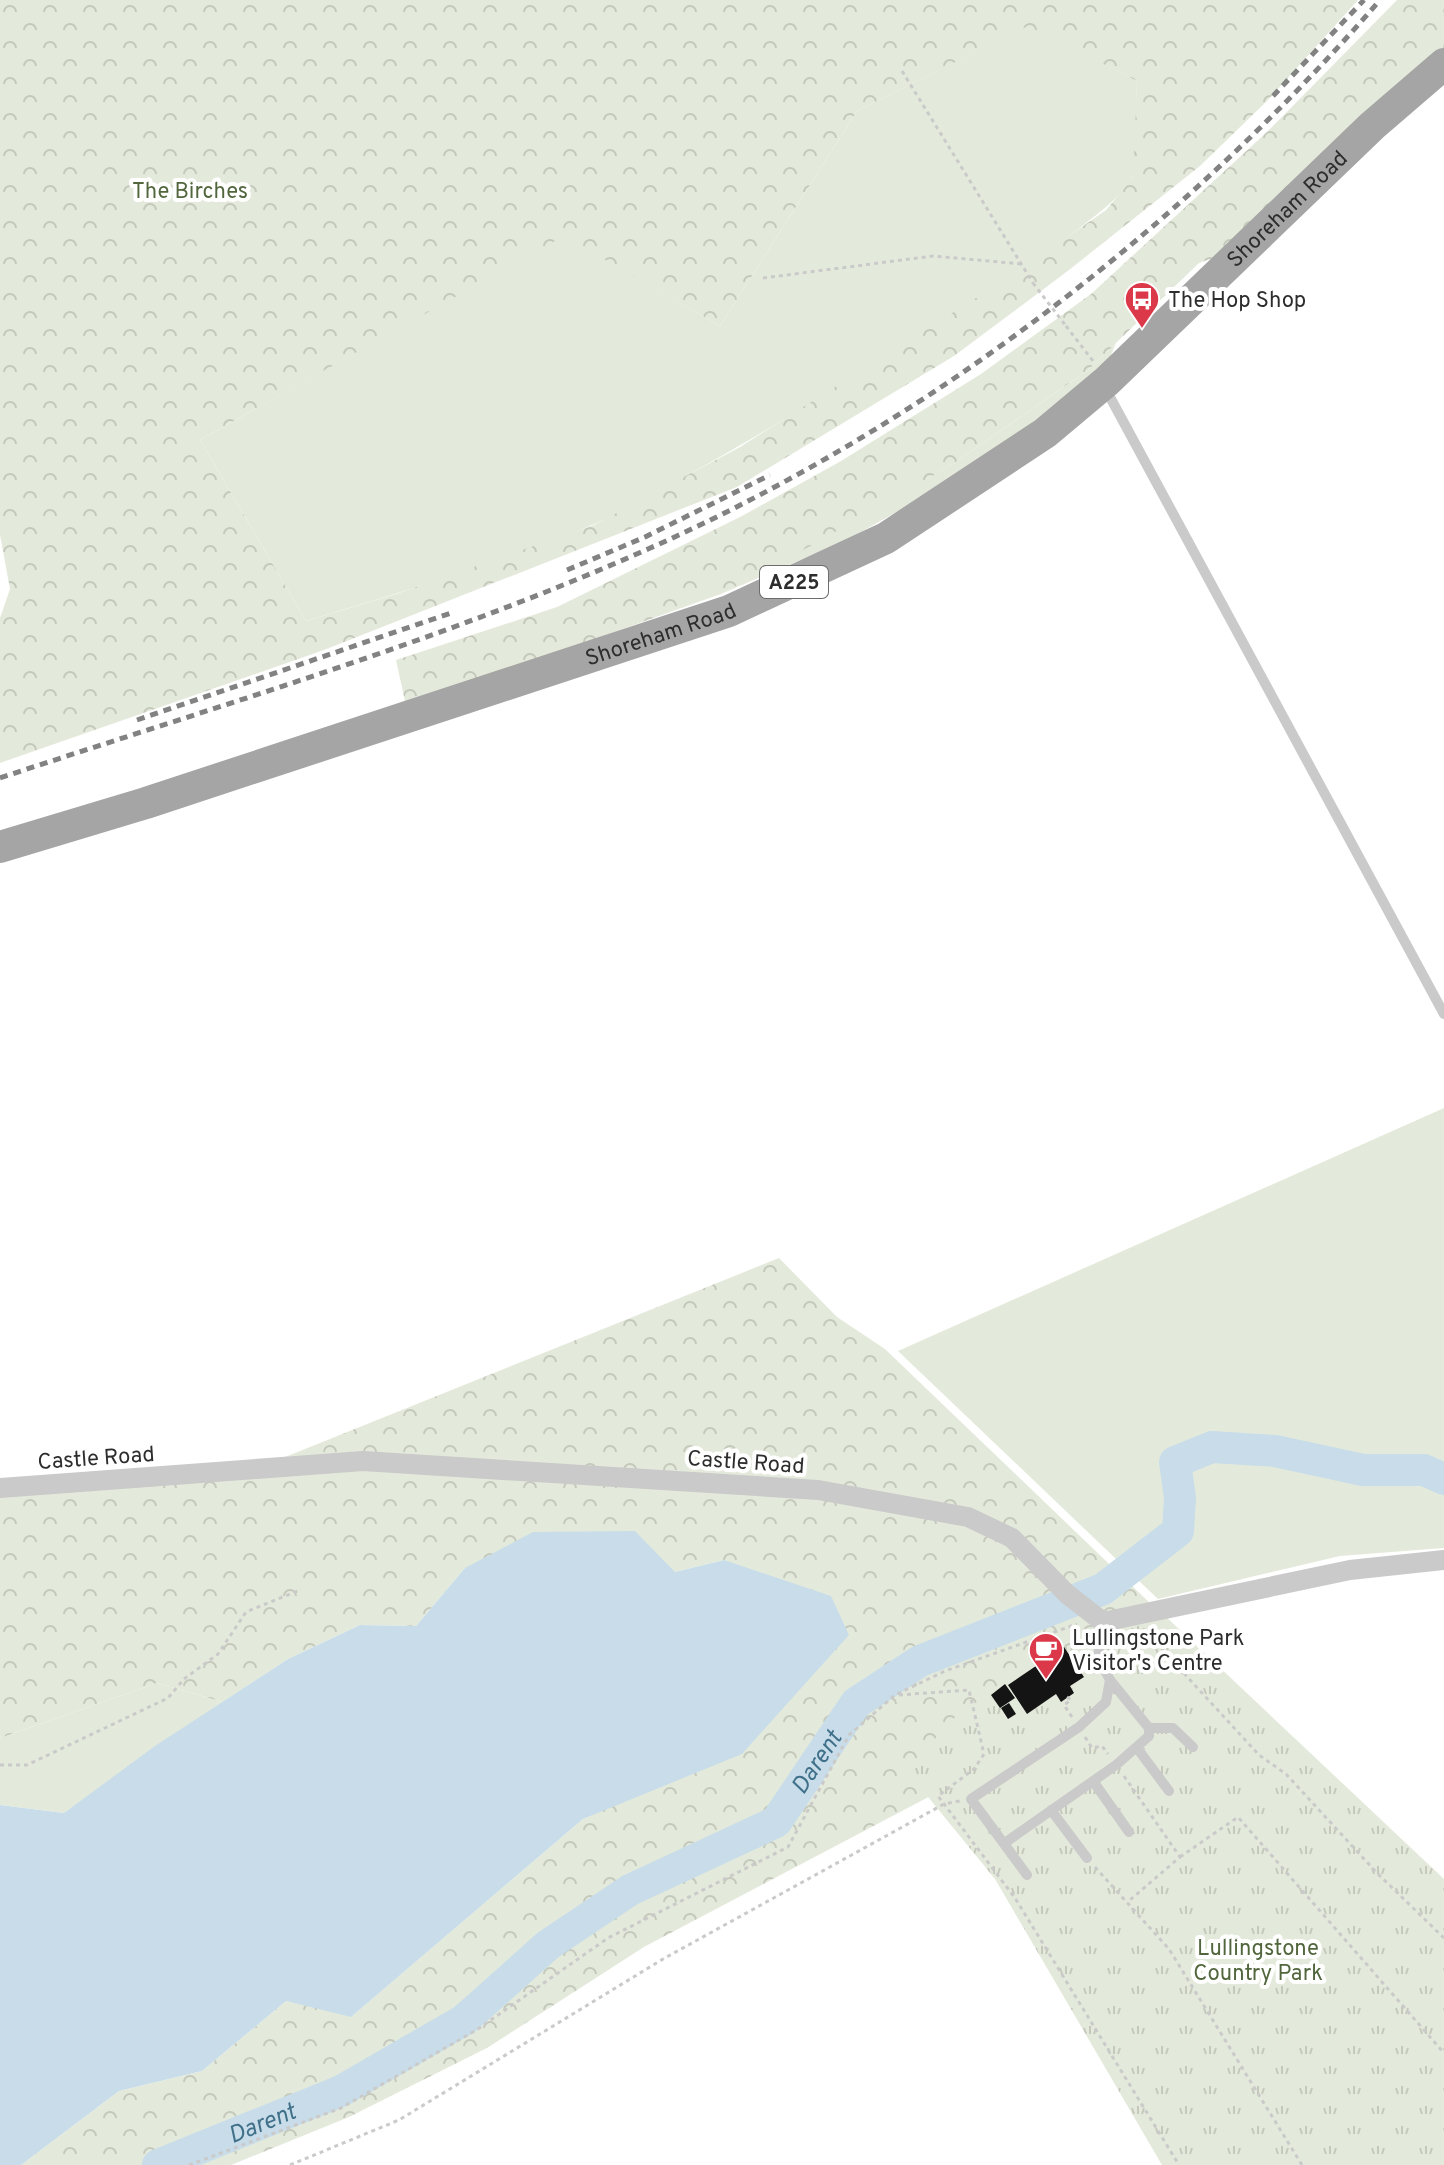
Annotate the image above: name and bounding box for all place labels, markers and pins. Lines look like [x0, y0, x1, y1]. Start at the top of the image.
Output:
bus stop icon: The Hop Shop [1123, 280, 1161, 330]
place label: The Hop Shop [1168, 288, 1306, 315]
place label: Lullingstone Park Visitor's Centre [1072, 1626, 1244, 1678]
cafe icon: Lullingstone Park Visitor's Centre [1027, 1631, 1065, 1681]

